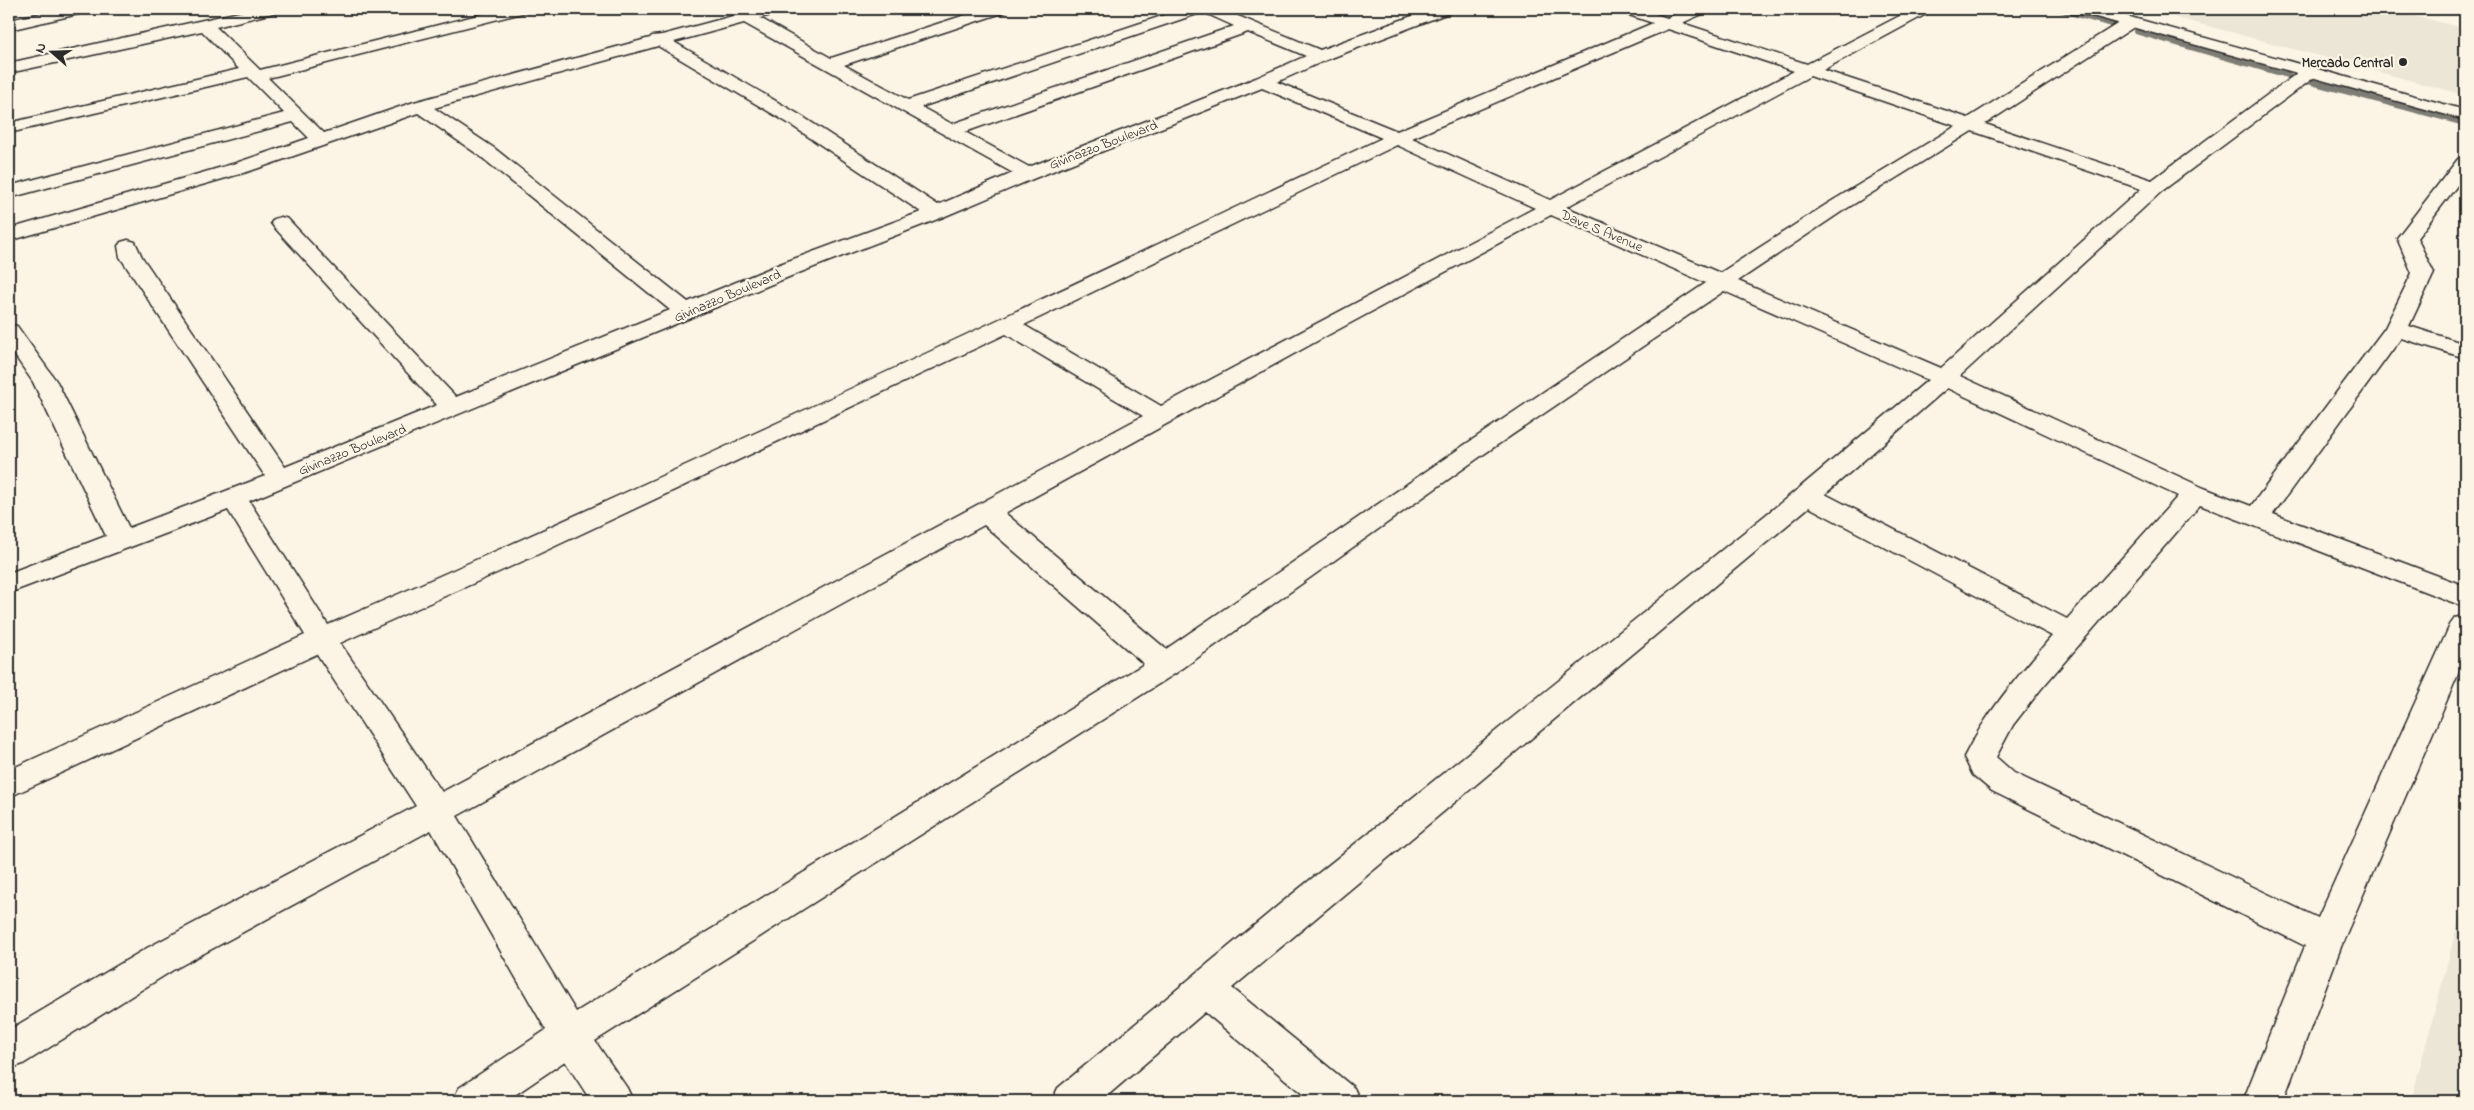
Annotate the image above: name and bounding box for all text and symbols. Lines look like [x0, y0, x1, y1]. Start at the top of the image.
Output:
north arrow [28, 28, 78, 78]
text: N [30, 40, 53, 56]
place label: Mercado Central [2302, 53, 2394, 74]
marker: Mercado Central [2397, 56, 2409, 68]
street label: Givinazzo Boulevard [1046, 115, 1161, 176]
street label: Dave S Avenue [1556, 204, 1647, 258]
street label: Givinazzo Boulevard [671, 264, 785, 328]
street label: Givinazzo Boulevard [295, 419, 410, 482]

